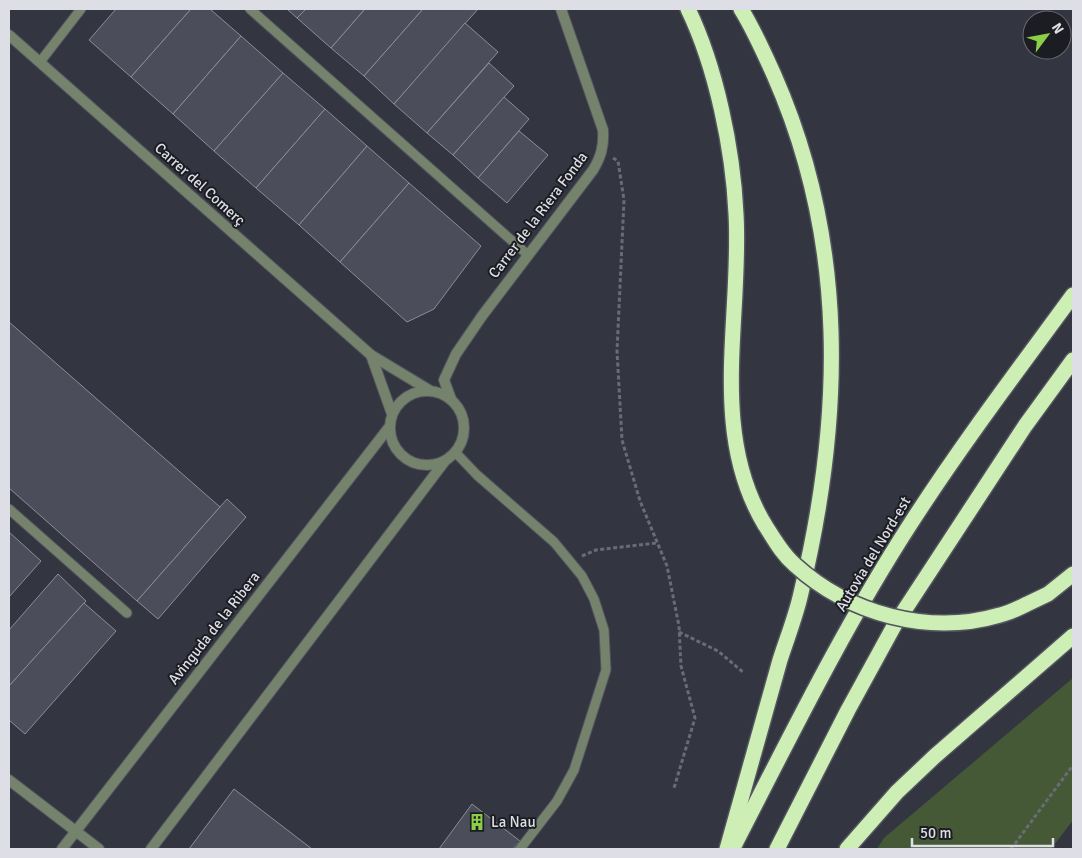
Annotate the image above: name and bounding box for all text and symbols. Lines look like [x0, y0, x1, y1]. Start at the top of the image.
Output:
north arrow [1022, 10, 1072, 60]
text: N [1048, 20, 1067, 37]
street label: Carrer del Comerç [151, 139, 249, 229]
street label: Carrer de la Riera Fonda [485, 148, 591, 282]
street label: Autovia del Nord-est [832, 493, 914, 615]
street label: Avinguda de la Ribera [164, 568, 264, 688]
building icon: La Nau [467, 812, 487, 832]
place label: La Nau [491, 813, 536, 831]
scale bar [912, 816, 1053, 848]
text: 50 m [920, 824, 951, 842]

